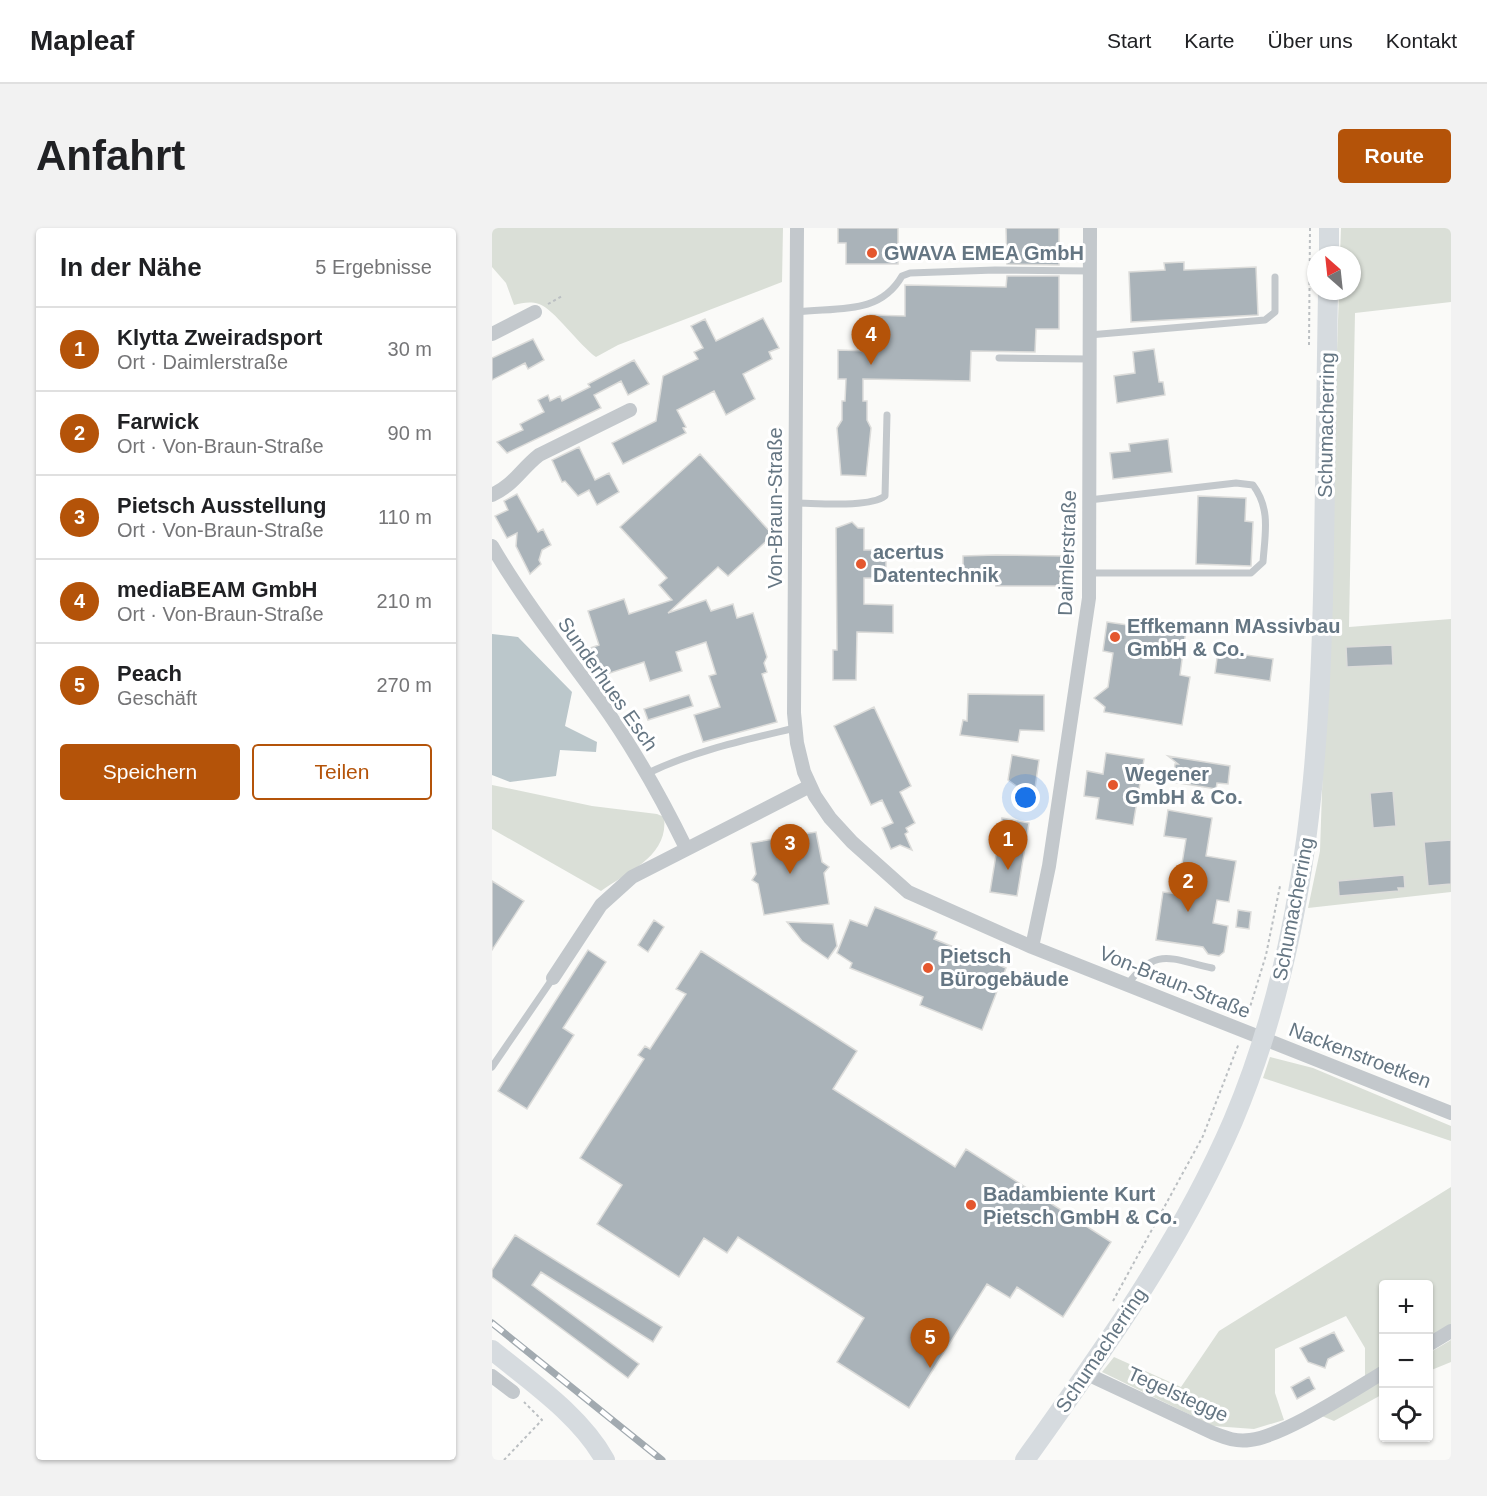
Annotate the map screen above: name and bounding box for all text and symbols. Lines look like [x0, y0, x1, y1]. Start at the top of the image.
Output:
text: Mapleaf [30, 25, 134, 56]
text: Start [1107, 29, 1151, 52]
text: Karte [1184, 29, 1235, 52]
text: Über uns [1268, 29, 1353, 52]
text: Kontakt [1386, 29, 1457, 52]
button: Route [1338, 129, 1451, 183]
text: Anfahrt [36, 132, 185, 179]
place label: GWAVA EMEA GmbH [884, 242, 1084, 264]
marker: GWAVA EMEA GmbH [865, 246, 879, 260]
north arrow [1307, 246, 1361, 300]
text: In der Nähe [60, 252, 202, 282]
text: 5 Ergebnisse [315, 256, 432, 278]
pin: 4 [852, 316, 890, 365]
text: Klytta Zweiradsport [117, 325, 322, 350]
text: 1 [74, 338, 85, 360]
text: 30 m [388, 338, 432, 360]
text: Ort · Daimlerstraße [117, 351, 288, 373]
street label: Schumacherring [1314, 352, 1338, 498]
text: Farwick [117, 409, 199, 434]
text: 2 [74, 422, 85, 444]
text: 90 m [388, 422, 432, 444]
street label: Von-Braun-Straße [764, 427, 786, 589]
text: Ort · Von-Braun-Straße [117, 435, 324, 457]
street label: Daimlerstraße [1054, 490, 1080, 616]
text: Pietsch Ausstellung [117, 493, 326, 518]
text: 3 [74, 506, 85, 528]
text: 110 m [378, 506, 432, 528]
text: Ort · Von-Braun-Straße [117, 519, 324, 541]
place label: acertus Datentechnik [873, 541, 999, 586]
marker: acertus Datentechnik [854, 557, 868, 571]
text: mediaBEAM GmbH [117, 577, 317, 602]
text: 4 [74, 590, 85, 612]
text: 210 m [376, 590, 432, 612]
text: Ort · Von-Braun-Straße [117, 603, 324, 625]
street label: Sunderhues Esch [554, 613, 662, 755]
place label: Effkemann MAssivbau GmbH & Co. [1127, 615, 1340, 660]
marker: Effkemann MAssivbau GmbH & Co. [1108, 630, 1122, 644]
text: Peach [117, 661, 182, 686]
text: 5 [74, 674, 85, 696]
text: 270 m [376, 674, 432, 696]
text: Geschäft [117, 687, 197, 709]
button: Speichern [60, 744, 240, 800]
button: Teilen [252, 744, 432, 800]
place label: Wegener GmbH & Co. [1125, 763, 1243, 808]
marker: Wegener GmbH & Co. [1106, 778, 1120, 792]
your location [1011, 783, 1040, 812]
pin: 1 [988, 820, 1028, 870]
pin: 3 [770, 824, 810, 874]
street label: Schumacherring [1268, 835, 1318, 983]
pin: 2 [1168, 862, 1208, 912]
street label: Von-Braun-Straße [1096, 942, 1254, 1022]
place label: Pietsch Bürogebäude [940, 945, 1069, 990]
marker: Pietsch Bürogebäude [921, 961, 935, 975]
street label: Nackenstroetken [1286, 1018, 1434, 1092]
place label: Badambiente Kurt Pietsch GmbH & Co. [983, 1183, 1177, 1228]
marker: Badambiente Kurt Pietsch GmbH & Co. [964, 1198, 978, 1212]
map controls [1379, 1280, 1433, 1442]
button: + [1379, 1280, 1433, 1334]
street label: Schumacherring [1051, 1283, 1151, 1417]
pin: 5 [910, 1318, 950, 1368]
button: − [1379, 1334, 1433, 1388]
street label: Tegelstegge [1124, 1362, 1232, 1426]
button: locate [1379, 1388, 1433, 1442]

